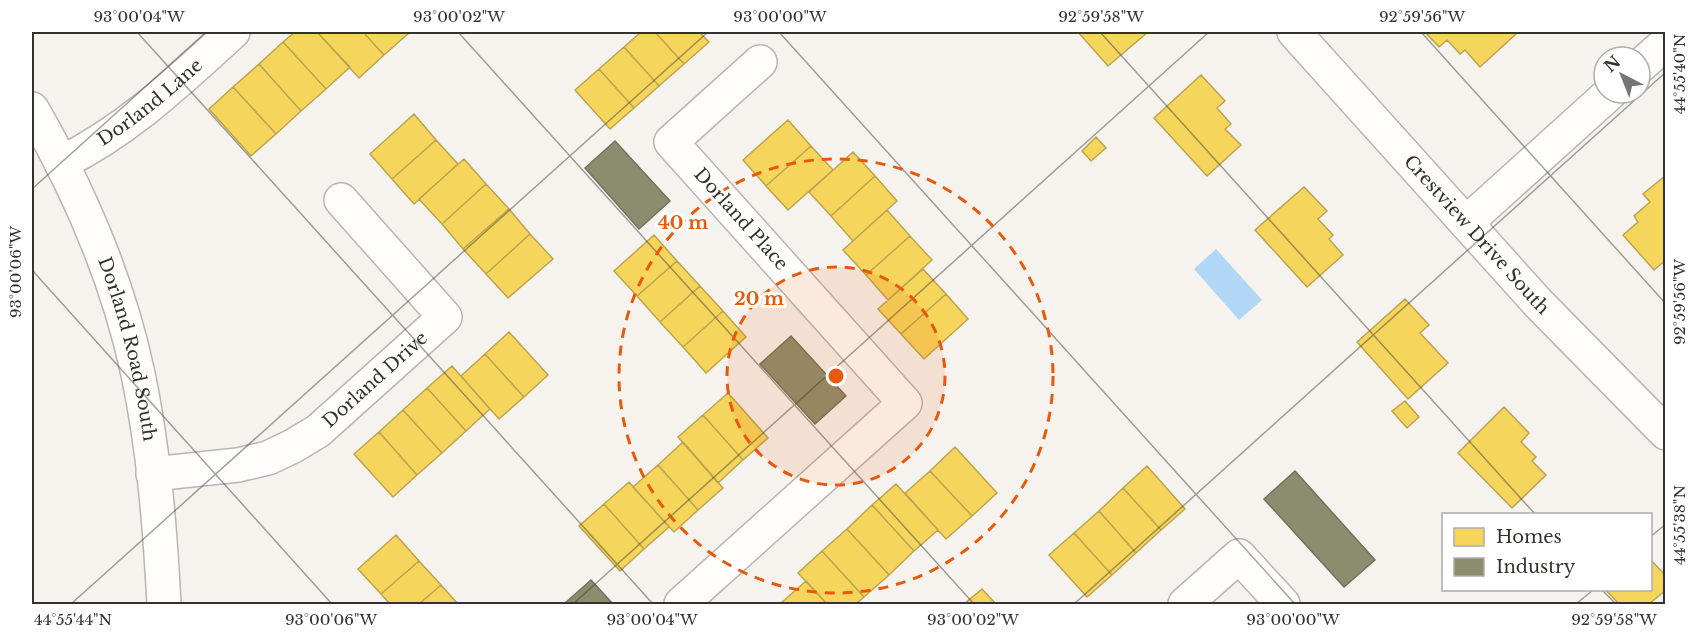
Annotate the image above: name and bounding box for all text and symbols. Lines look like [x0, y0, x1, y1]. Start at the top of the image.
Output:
text: 93°00'04"W [93, 7, 185, 26]
text: 93°00'02"W [413, 7, 505, 26]
text: 93°00'00"W [733, 7, 827, 26]
text: 92°59'58"W [1058, 7, 1144, 26]
text: 92°59'56"W [1379, 7, 1465, 26]
text: 44°55'40"N [1670, 34, 1689, 114]
north arrow [1592, 45, 1652, 105]
text: N [1600, 51, 1624, 76]
street label: Dorland Lane [94, 54, 207, 151]
street label: Crestview Drive South [1399, 151, 1554, 319]
street label: Dorland Place [689, 163, 793, 275]
text: 40 m [658, 212, 708, 234]
text: 93°00'06"W [6, 226, 25, 318]
street label: Dorland Road South [93, 254, 161, 443]
text: 92°59'56"W [1670, 259, 1689, 345]
text: 20 m [734, 288, 784, 310]
street label: Dorland Drive [318, 327, 432, 432]
centre of rings [826, 366, 846, 386]
text: 44°55'38"N [1670, 485, 1689, 565]
legend [1442, 513, 1652, 591]
text: Homes [1496, 526, 1562, 548]
text: Industry [1496, 556, 1576, 578]
text: 44°55'44"N [34, 610, 112, 629]
text: 93°00'06"W [285, 610, 377, 629]
text: 93°00'04"W [606, 610, 698, 629]
text: 93°00'02"W [927, 610, 1019, 629]
text: 93°00'00"W [1246, 610, 1340, 629]
text: 92°59'58"W [1571, 610, 1657, 629]

